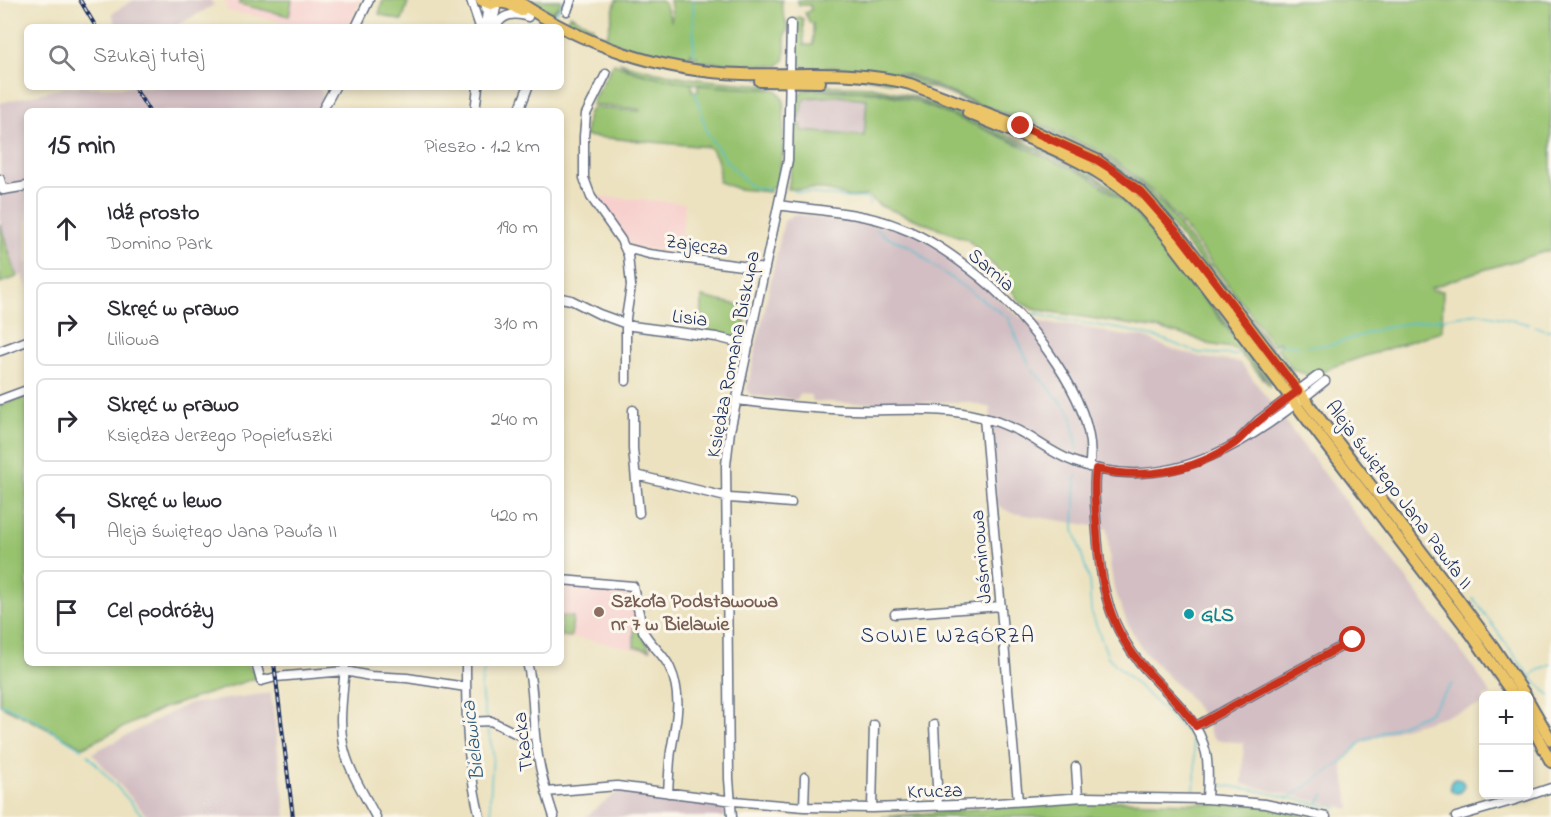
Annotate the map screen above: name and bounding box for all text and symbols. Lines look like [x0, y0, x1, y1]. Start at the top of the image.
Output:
search box [24, 24, 564, 90]
icon: search [45, 41, 78, 74]
text: Szukaj tutaj [93, 41, 204, 73]
route end [1007, 112, 1033, 138]
text: 15 min [48, 128, 115, 166]
text: Pieszo · 1.2 km [424, 133, 540, 162]
text: Idź prosto [107, 198, 200, 230]
icon: ahead [50, 212, 83, 245]
text: 190 m [496, 214, 538, 243]
street label: Zajęcza [663, 228, 730, 265]
text: Domino Park [107, 230, 213, 259]
street label: Sarnia [960, 242, 1020, 300]
street label: Księdza Romana Biskupa [700, 248, 769, 460]
text: Skręć w prawo [107, 294, 239, 326]
street label: Lisia [670, 303, 709, 336]
icon: right [50, 308, 83, 341]
text: 310 m [494, 310, 538, 339]
text: Liliowa [107, 326, 159, 355]
text: Skręć w prawo [107, 390, 239, 422]
street label: Aleja świętego Jana Pawła II [1316, 395, 1479, 597]
icon: right [50, 404, 83, 437]
text: 240 m [491, 406, 538, 435]
text: Księdza Jerzego Popiełuszki [107, 422, 333, 451]
text: Skręć w lewo [107, 486, 222, 518]
icon: left [50, 500, 83, 533]
text: 420 m [491, 502, 538, 531]
street label: Jaśminowa [964, 509, 1001, 605]
text: Aleja świętego Jana Pawła II [107, 518, 337, 547]
place label: Szkoła Podstawowa nr 7 w Bielawie [611, 588, 778, 640]
icon: arrive [50, 596, 83, 629]
text: Cel podróży [107, 596, 214, 628]
place label: GLS [1201, 602, 1234, 631]
marker: Szkoła Podstawowa nr 7 w Bielawie [592, 605, 606, 619]
marker: GLS [1182, 607, 1196, 621]
district label: SOWIE WZGÓRZA [861, 622, 1035, 652]
route start [1339, 626, 1365, 652]
map controls [1479, 691, 1533, 799]
button: + [1479, 691, 1533, 745]
water label: Bielawica [454, 698, 494, 782]
street label: Tkacka [506, 710, 542, 773]
button: − [1479, 745, 1533, 799]
street label: Krucza [907, 777, 963, 808]

